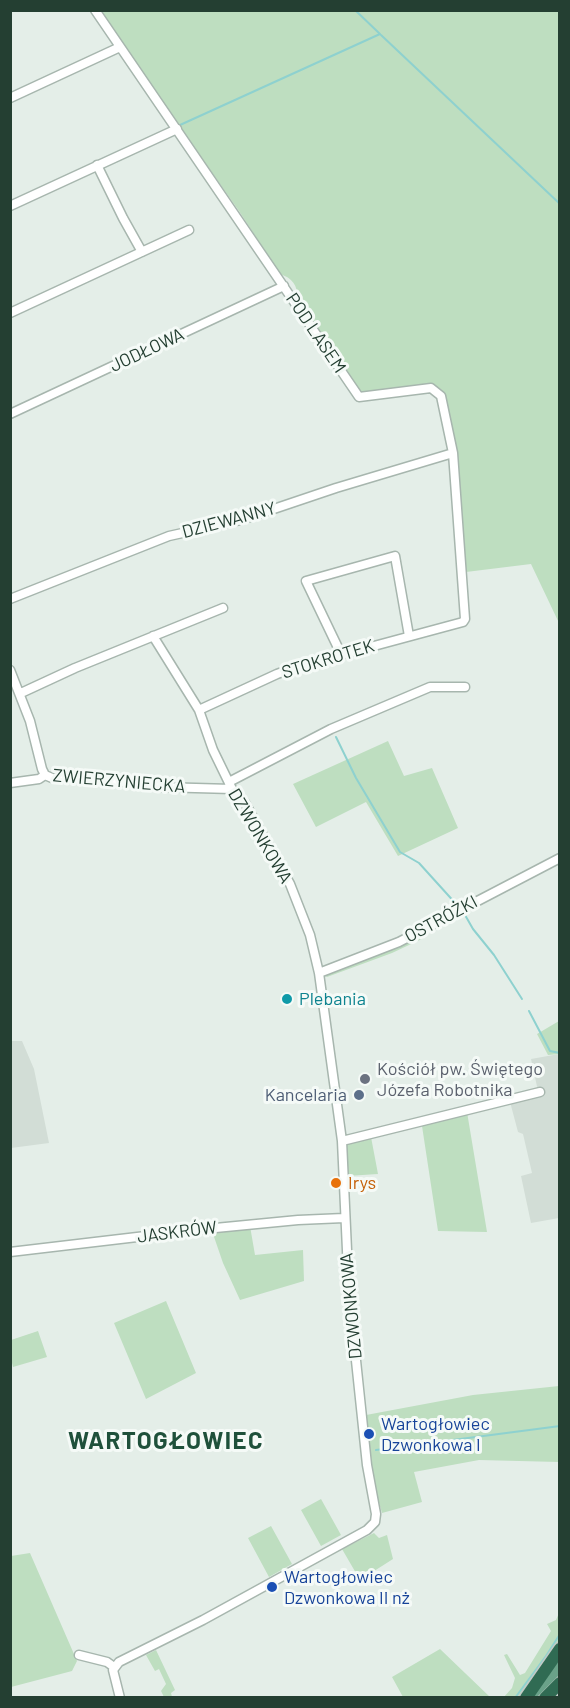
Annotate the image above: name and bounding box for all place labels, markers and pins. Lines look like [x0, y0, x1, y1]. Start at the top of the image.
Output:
place label: Plebania [299, 988, 366, 1010]
marker: Plebania [280, 992, 294, 1006]
place label: Kościół pw. Świętego Józefa Robotnika [377, 1058, 543, 1100]
marker: Kościół pw. Świętego Józefa Robotnika [358, 1072, 372, 1086]
place label: Kancelaria [265, 1084, 347, 1106]
marker: Kancelaria [352, 1088, 366, 1102]
place label: Irys [348, 1172, 376, 1194]
marker: Irys [329, 1176, 343, 1190]
place label: Wartogłowiec Dzwonkowa I [381, 1413, 490, 1456]
marker: Wartogłowiec Dzwonkowa I [362, 1427, 376, 1441]
place label: Wartogłowiec Dzwonkowa II nż [284, 1566, 410, 1608]
marker: Wartogłowiec Dzwonkowa II nż [265, 1580, 279, 1594]

